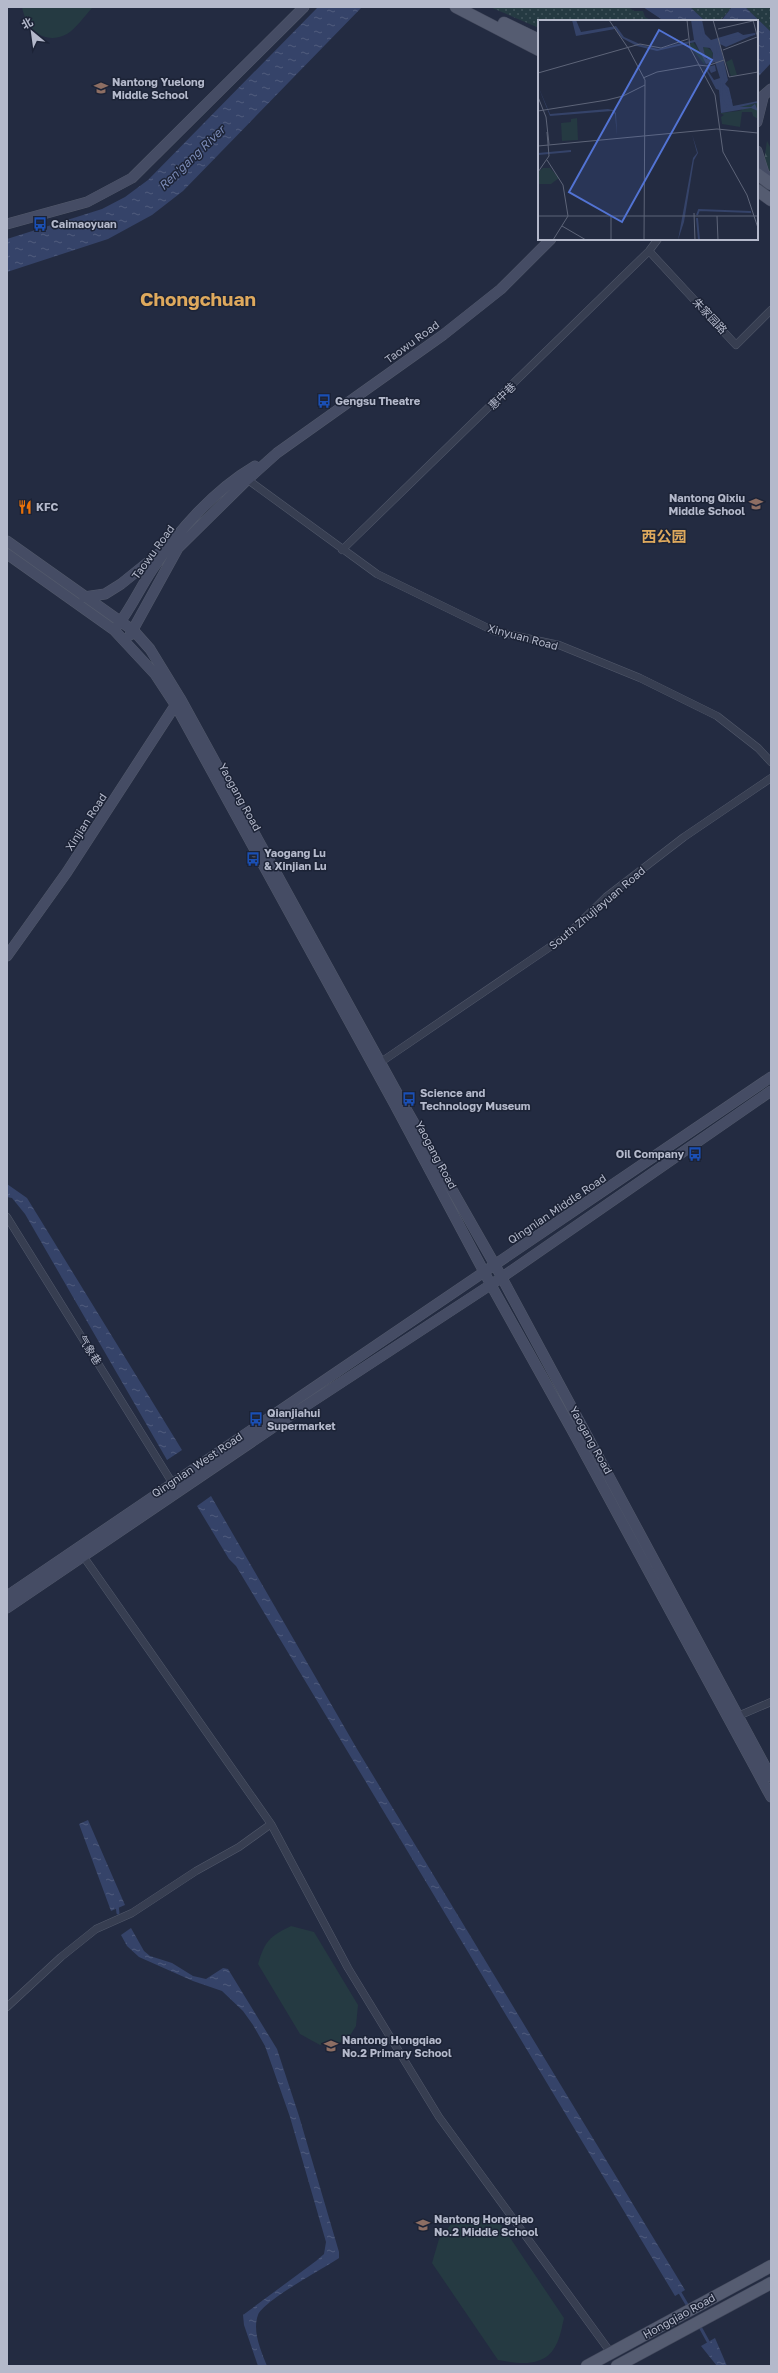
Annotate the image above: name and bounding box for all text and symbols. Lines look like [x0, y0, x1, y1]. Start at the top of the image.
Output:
north arrow [12, 12, 52, 52]
text: 北 [19, 14, 35, 31]
inset map [538, 20, 758, 240]
place label: Nantong Yuelong Middle School [112, 75, 205, 101]
school or university icon: Nantong Yuelong Middle School [93, 80, 109, 96]
water label: Ren'gang River [155, 121, 230, 193]
bus stop icon: Caimaoyuan [32, 216, 48, 232]
place label: Caimaoyuan [51, 217, 117, 230]
district label: Chongchuan [140, 287, 256, 310]
street label: 朱家园路 [691, 295, 730, 336]
street label: Taowu Road [382, 318, 441, 366]
street label: 惠中巷 [485, 380, 518, 412]
bus stop icon: Gengsu Theatre [316, 393, 332, 409]
place label: Gengsu Theatre [335, 394, 421, 407]
place label: Nantong Qixiu Middle School [669, 491, 745, 517]
school or university icon: Nantong Qixiu Middle School [748, 496, 764, 512]
restaurant icon: KFC [17, 499, 33, 515]
place label: KFC [36, 500, 59, 513]
street label: Taowu Road [129, 522, 177, 581]
district label: 西公园 [641, 527, 687, 545]
street label: Xinyuan Road [487, 621, 560, 652]
street label: Yaogang Road [217, 761, 264, 833]
street label: Xinjian Road [62, 791, 109, 853]
place label: Yaogang Lu & Xinjian Lu [264, 846, 327, 872]
bus stop icon: Yaogang Lu & Xinjian Lu [245, 851, 261, 867]
street label: South Zhujiayuan Road [546, 864, 647, 952]
place label: Science and Technology Museum [420, 1086, 531, 1112]
bus stop icon: Science and Technology Museum [401, 1091, 417, 1107]
street label: Yaogang Road [413, 1119, 460, 1191]
bus stop icon: Oil Company [687, 1146, 703, 1162]
place label: Oil Company [616, 1147, 684, 1160]
street label: Qingnian Middle Road [505, 1171, 608, 1246]
street label: 气象巷 [76, 1332, 105, 1367]
street label: Yaogang Road [568, 1404, 615, 1476]
place label: Qianjiahui Supermarket [267, 1406, 336, 1432]
bus stop icon: Qianjiahui Supermarket [248, 1411, 264, 1427]
street label: Qingnian West Road [149, 1429, 245, 1500]
place label: Nantong Hongqiao No.2 Primary School [342, 2033, 452, 2059]
school or university icon: Nantong Hongqiao No.2 Primary School [323, 2038, 339, 2054]
place label: Nantong Hongqiao No.2 Middle School [434, 2212, 539, 2238]
school or university icon: Nantong Hongqiao No.2 Middle School [415, 2217, 431, 2233]
street label: Hongqiao Road [640, 2290, 717, 2341]

